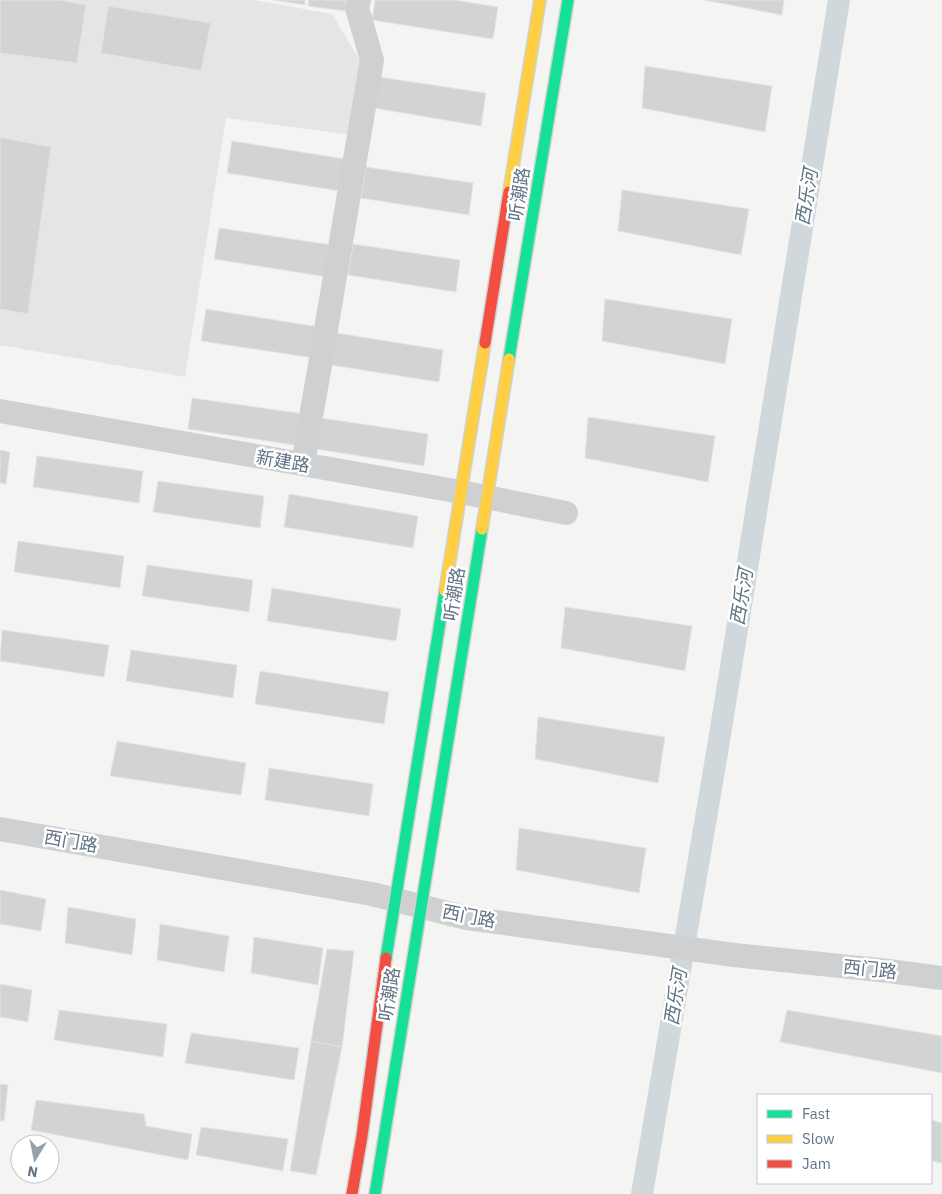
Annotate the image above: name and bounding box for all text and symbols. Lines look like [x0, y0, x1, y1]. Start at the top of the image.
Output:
water label: 西乐河 [790, 163, 823, 227]
street label: 听潮路 [503, 166, 535, 222]
street label: 新建路 [254, 445, 312, 477]
water label: 西乐河 [725, 563, 758, 627]
street label: 听潮路 [438, 566, 470, 622]
street label: 西门路 [42, 825, 100, 857]
street label: 西门路 [440, 900, 498, 932]
street label: 西门路 [842, 955, 898, 983]
water label: 西乐河 [659, 963, 692, 1027]
street label: 听潮路 [373, 966, 405, 1022]
legend [757, 1094, 932, 1184]
text: Fast [802, 1104, 830, 1123]
text: Slow [802, 1129, 835, 1148]
north arrow [10, 1134, 60, 1184]
text: Jam [802, 1154, 831, 1173]
text: N [26, 1162, 39, 1182]

